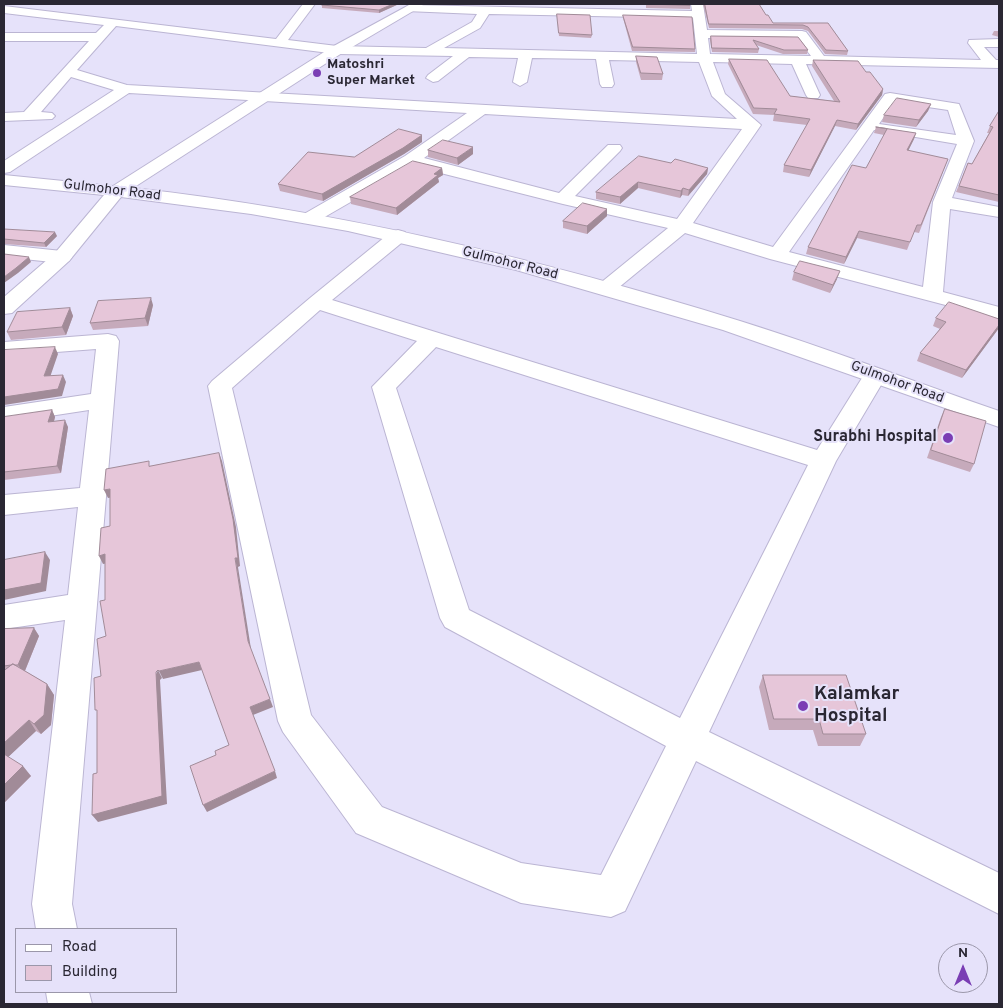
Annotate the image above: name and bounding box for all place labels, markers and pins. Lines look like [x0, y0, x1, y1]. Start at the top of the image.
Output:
place label: Matoshri Super Market [327, 57, 415, 90]
marker: Matoshri Super Market [311, 67, 323, 79]
place label: Surabhi Hospital [813, 428, 937, 448]
marker: Surabhi Hospital [941, 431, 955, 445]
place label: Kalamkar Hospital [814, 684, 899, 728]
marker: Kalamkar Hospital [796, 699, 810, 713]

